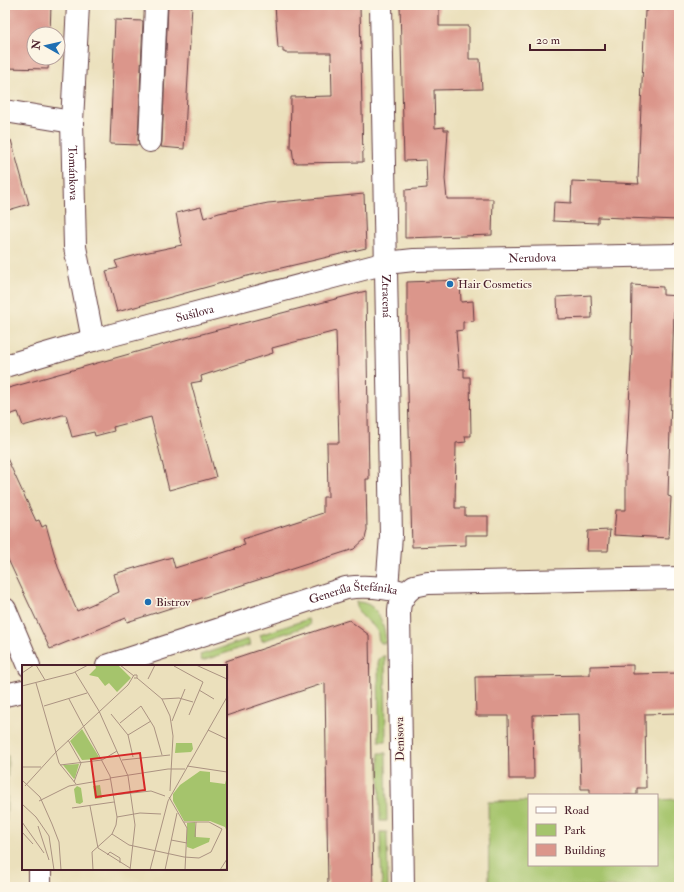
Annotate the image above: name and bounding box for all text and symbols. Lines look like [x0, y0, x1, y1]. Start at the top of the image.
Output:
north arrow [26, 26, 66, 66]
scale bar [530, 26, 605, 52]
text: 20 m [536, 33, 561, 48]
text: N [29, 38, 44, 51]
street label: Tománkova [65, 145, 81, 202]
street label: Nerudova [508, 250, 557, 266]
street label: Ztracená [379, 274, 394, 319]
place label: Hair Cosmetics [458, 277, 532, 292]
marker: Hair Cosmetics [445, 279, 455, 289]
street label: Sušilova [174, 301, 217, 325]
street label: Generála Štefánika [307, 579, 400, 607]
place label: Bistrov [156, 595, 191, 610]
marker: Bistrov [143, 597, 153, 607]
inset map [22, 665, 227, 870]
street label: Denisova [392, 716, 408, 761]
legend [528, 794, 658, 866]
text: Road [564, 803, 589, 818]
text: Park [564, 823, 586, 838]
text: Building [564, 843, 607, 858]

